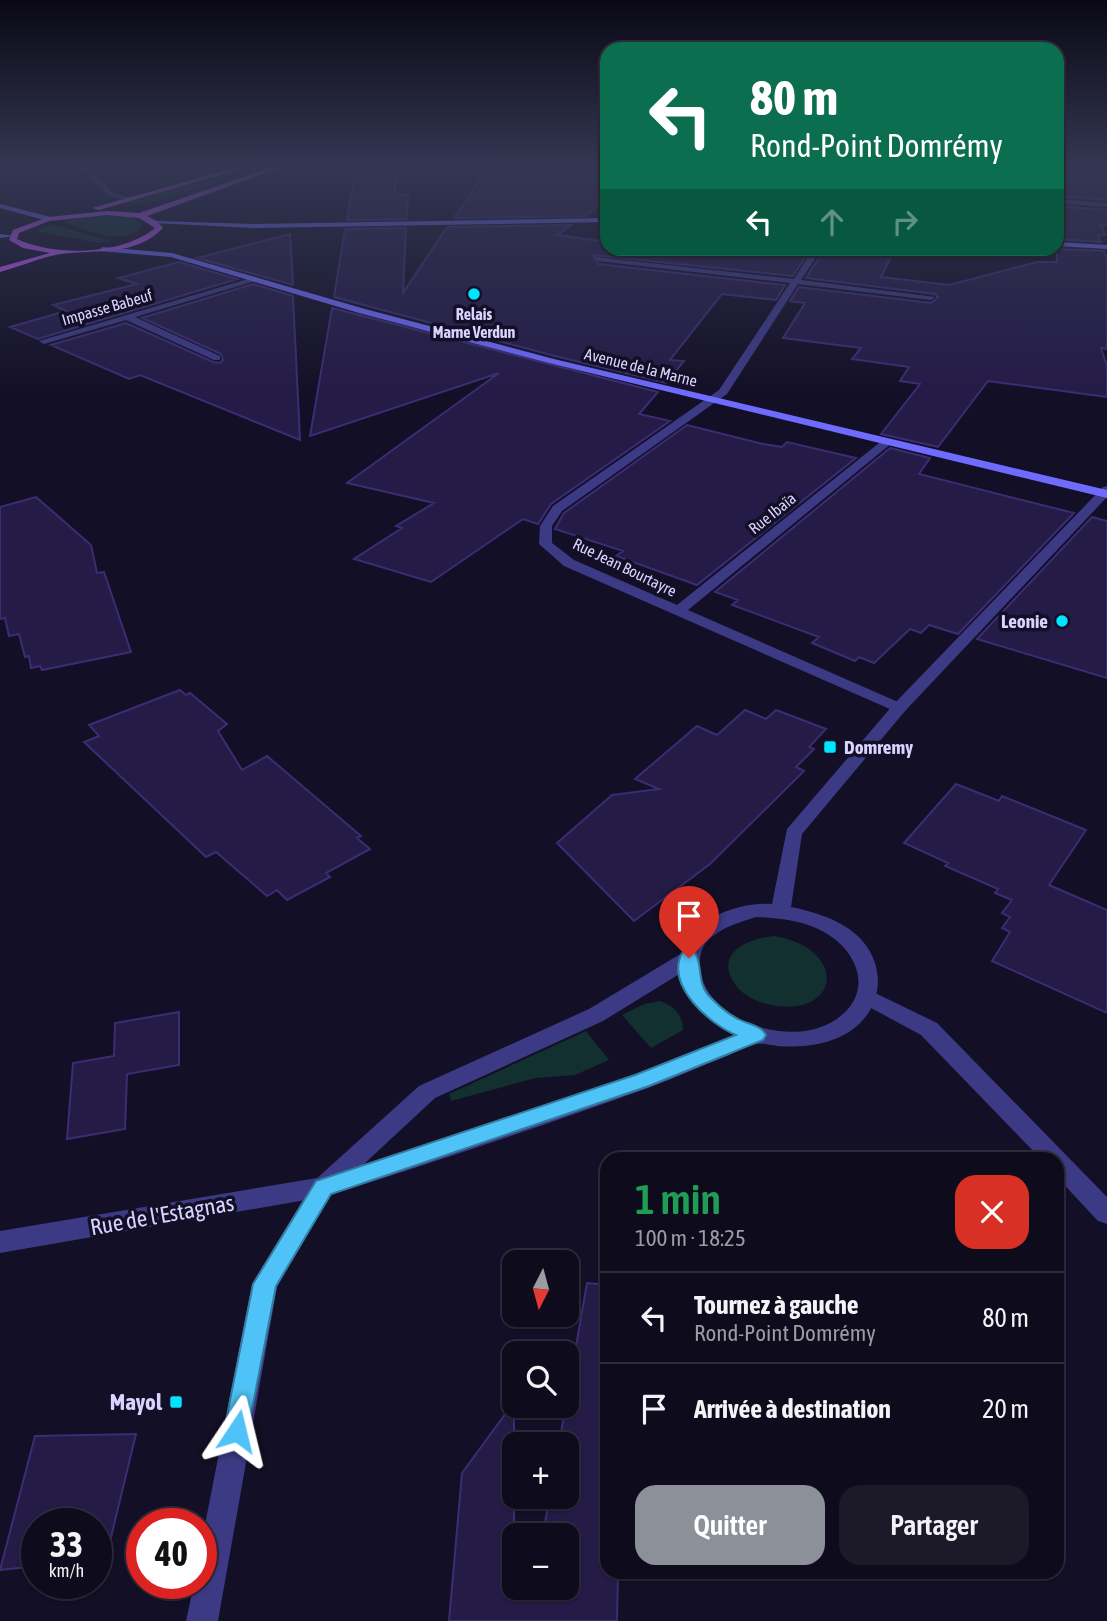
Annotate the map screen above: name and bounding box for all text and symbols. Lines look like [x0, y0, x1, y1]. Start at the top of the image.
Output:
text: 80 m [750, 69, 838, 125]
icon: left [635, 70, 726, 161]
text: Rond-Point Domrémy [750, 127, 1003, 164]
icon: left [740, 203, 778, 241]
icon: ahead [813, 203, 851, 241]
icon: right [886, 203, 924, 241]
street label: Impasse Babeuf [60, 285, 155, 329]
marker: Relais Marne Verdun [466, 286, 482, 302]
place label: Relais Marne Verdun [433, 305, 515, 341]
street label: Avenue de la Marne [583, 344, 699, 390]
street label: Rue Ibaïa [745, 489, 799, 537]
street label: Rue Jean Bourtayre [570, 534, 680, 601]
place label: Leonie [1001, 610, 1048, 632]
marker: Leonie [1054, 613, 1070, 629]
place label: Domremy [844, 736, 913, 758]
marker: Domremy [822, 739, 838, 755]
pin [659, 886, 719, 958]
icon: arrive [670, 897, 708, 935]
text: 1 min [635, 1175, 721, 1223]
button: close [955, 1175, 1029, 1249]
street label: Rue de l'Estagnas [88, 1190, 236, 1240]
text: 100 m · 18:25 [635, 1225, 746, 1251]
north arrow [502, 1250, 579, 1326]
map controls [502, 1250, 579, 1600]
text: Tournez à gauche [694, 1290, 859, 1320]
icon: left [635, 1299, 673, 1337]
text: 80 m [982, 1303, 1029, 1333]
text: Rond-Point Domrémy [694, 1320, 876, 1346]
button: search [502, 1341, 579, 1418]
place label: Mayol [110, 1389, 163, 1415]
icon: arrive [635, 1390, 673, 1428]
marker: Mayol [168, 1394, 184, 1410]
position arrow [200, 1394, 274, 1468]
text: Arrivée à destination [694, 1394, 891, 1424]
text: 20 m [982, 1394, 1029, 1424]
button: + [502, 1432, 579, 1509]
button: Quitter [635, 1485, 825, 1565]
button: Partager [839, 1485, 1029, 1565]
speed limit sign: 40 [126, 1508, 217, 1599]
button: − [502, 1523, 579, 1600]
text: 33 [50, 1524, 83, 1564]
text: km/h [49, 1560, 84, 1581]

